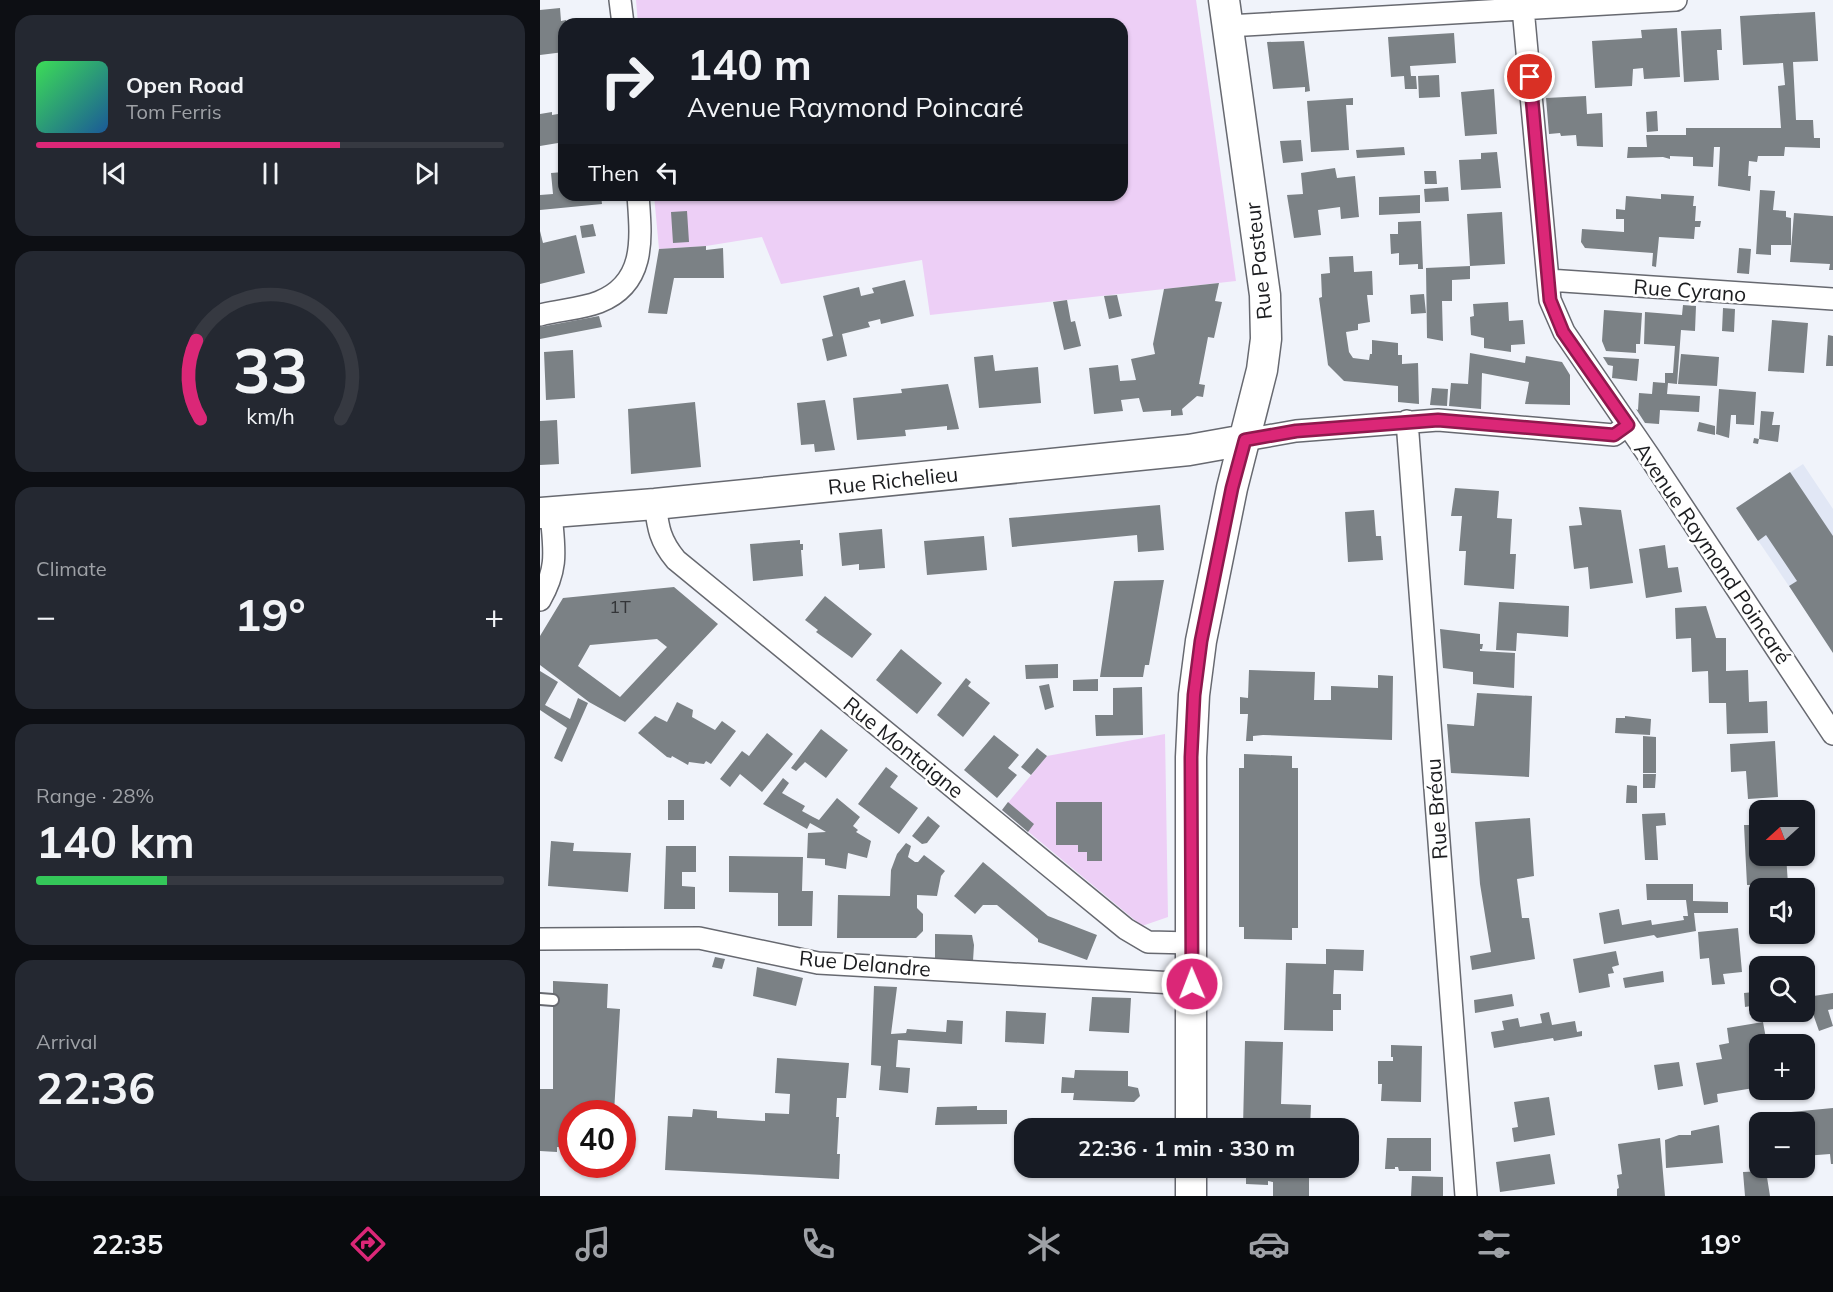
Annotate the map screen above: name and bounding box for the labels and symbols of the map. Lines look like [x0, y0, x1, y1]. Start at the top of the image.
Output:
pin [1504, 51, 1555, 102]
street label: Rue Pasteur [1239, 201, 1277, 321]
street label: Rue Cyrano [1633, 273, 1747, 307]
street label: Avenue Raymond Poincaré [1629, 437, 1797, 669]
street label: Rue Richelieu [827, 460, 959, 500]
house number: 1T [609, 595, 631, 618]
street label: Rue Montaigne [839, 691, 969, 803]
street label: Rue Bréau [1419, 757, 1453, 861]
north arrow [1749, 800, 1815, 866]
street label: Rue Delandre [798, 944, 932, 982]
position arrow [1160, 952, 1224, 1016]
speed limit sign: 40 [558, 1100, 636, 1178]

